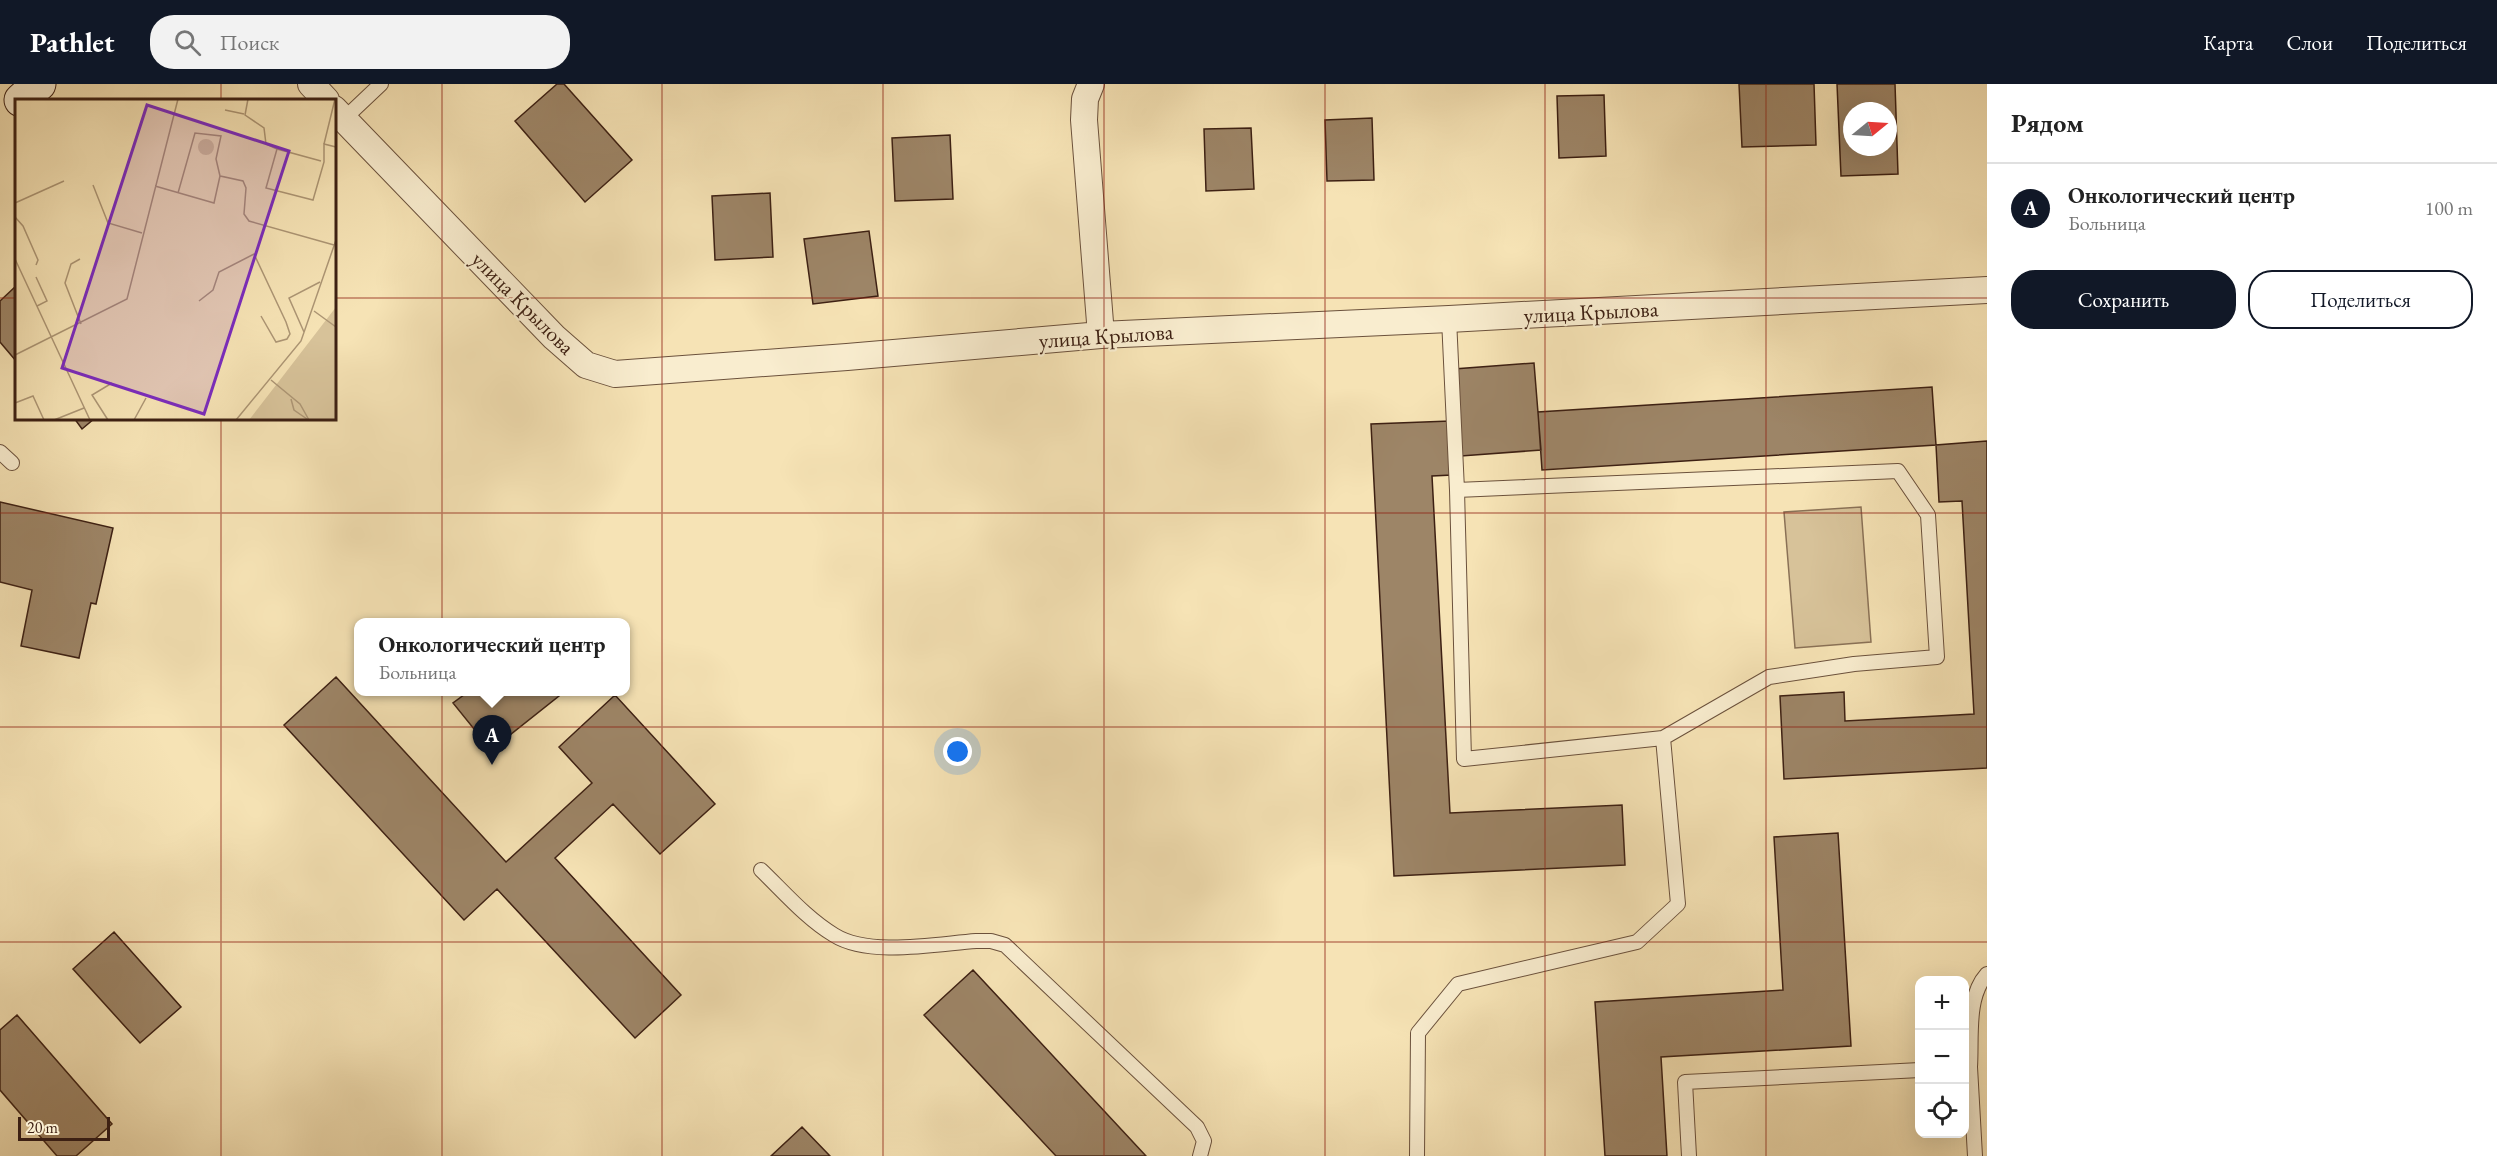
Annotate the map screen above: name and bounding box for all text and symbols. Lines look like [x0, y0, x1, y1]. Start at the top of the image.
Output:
search box [150, 15, 570, 69]
text: Pathlet [30, 24, 114, 60]
icon: search [171, 26, 204, 59]
text: Поиск [219, 28, 279, 57]
text: Карта [2203, 29, 2253, 56]
text: Слои [2286, 29, 2333, 56]
text: Поделиться [2366, 29, 2467, 56]
inset map [15, 99, 336, 420]
north arrow [1843, 102, 1897, 156]
text: Рядом [2011, 106, 2084, 140]
text: Онкологический центр [2068, 181, 2295, 210]
text: A [2023, 195, 2038, 221]
text: 100 m [2425, 195, 2473, 221]
text: Больница [2068, 210, 2146, 236]
street label: улица Крылова [465, 245, 581, 361]
button: Сохранить [2011, 270, 2236, 329]
button: Поделиться [2248, 270, 2473, 329]
street label: улица Крылова [1523, 294, 1659, 330]
street label: улица Крылова [1038, 317, 1174, 355]
popup [354, 618, 630, 696]
text: Онкологический центр [379, 630, 605, 659]
text: Больница [379, 659, 456, 685]
pin: A [472, 716, 512, 765]
your location [943, 737, 972, 766]
map controls [1915, 976, 1969, 1138]
button: + [1915, 976, 1969, 1030]
button: − [1915, 1030, 1969, 1084]
button: locate [1915, 1084, 1969, 1138]
scale bar [18, 1114, 110, 1142]
text: 20 m [27, 1117, 58, 1138]

